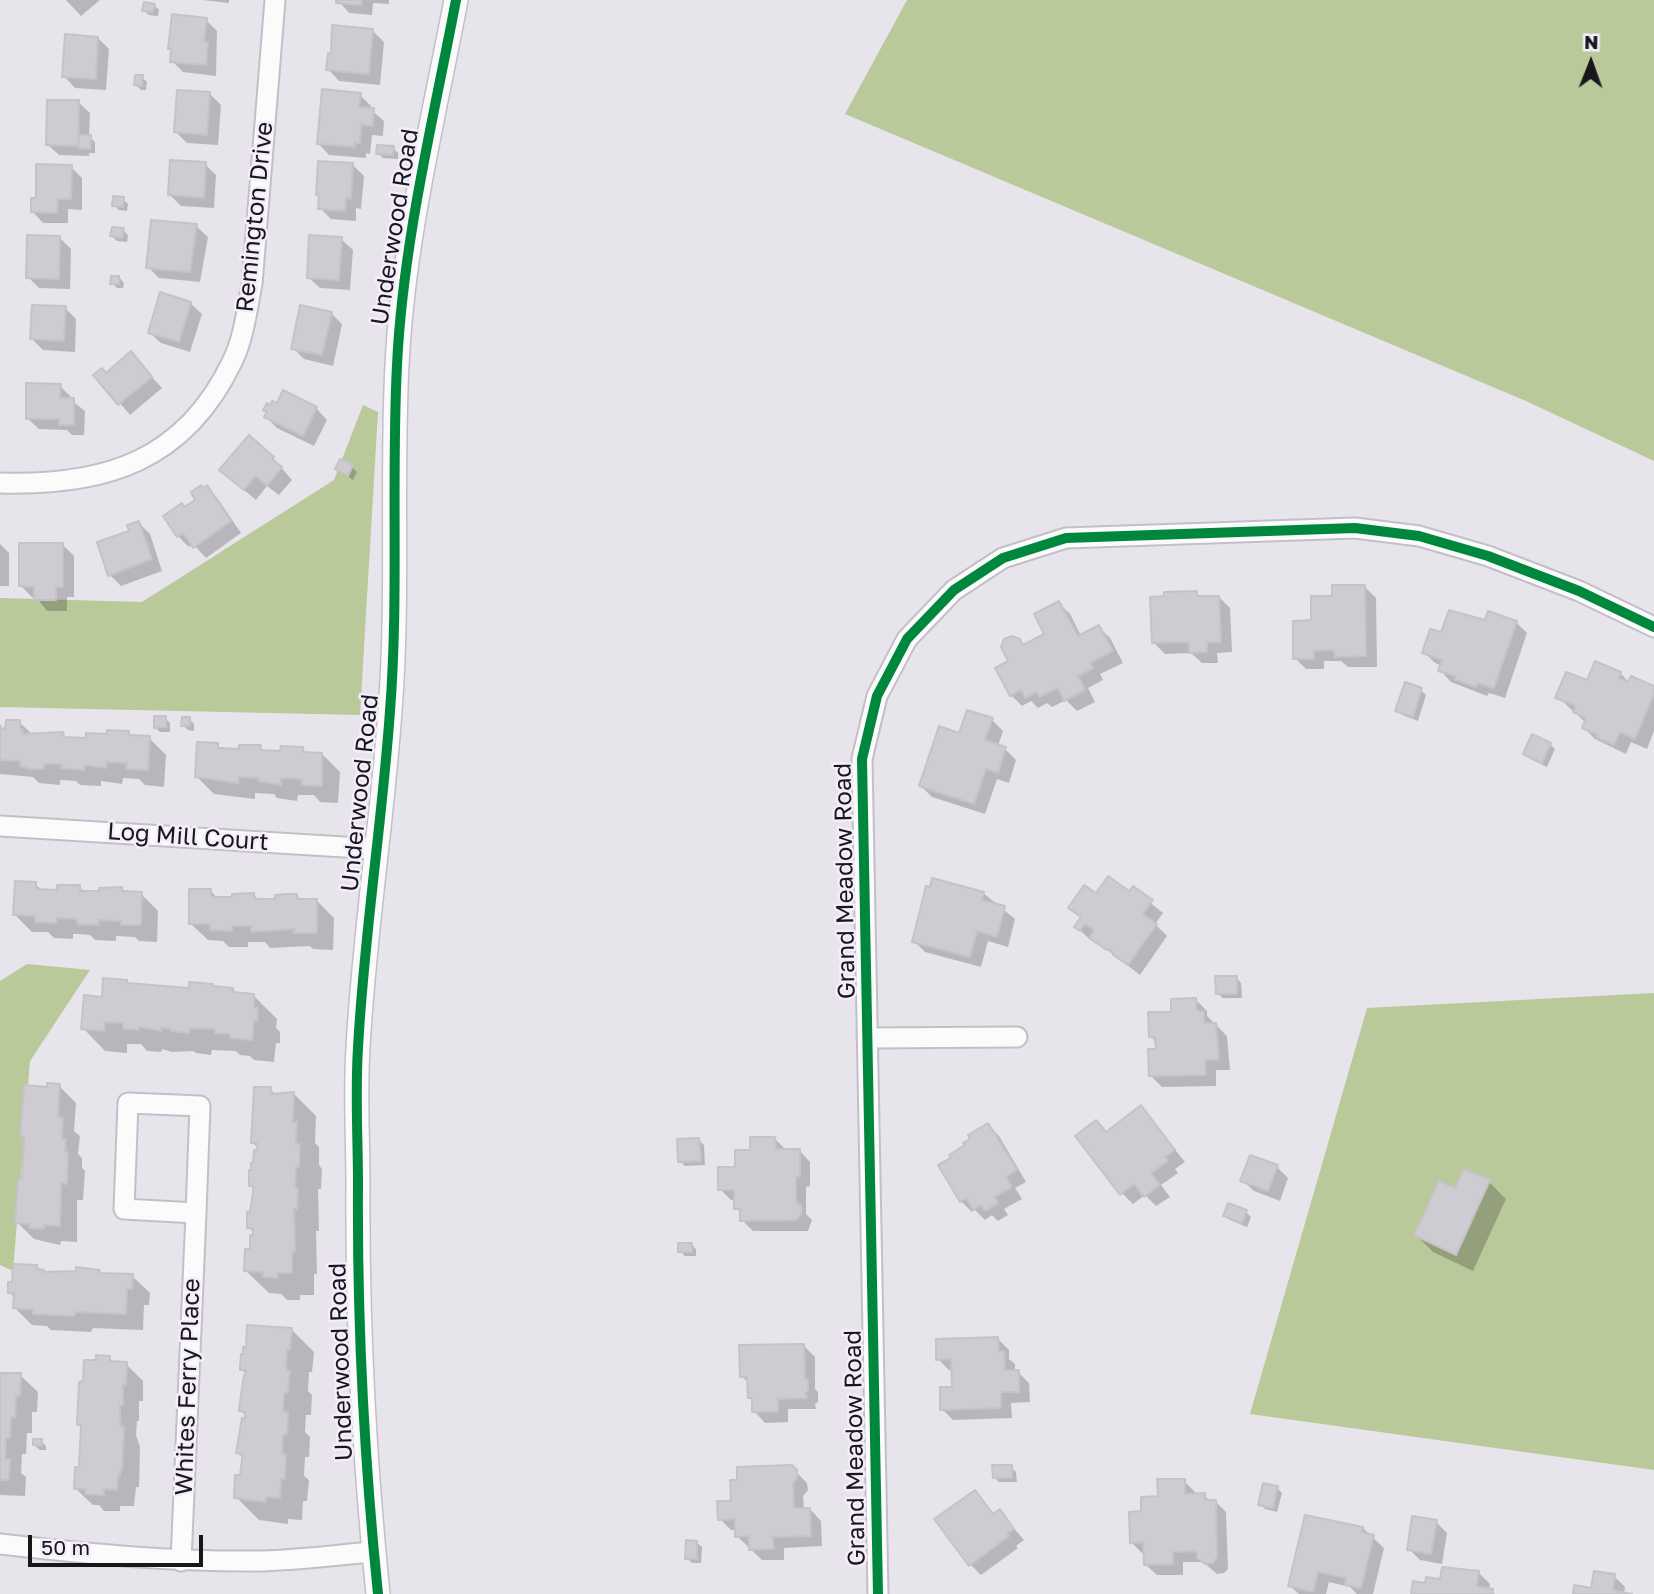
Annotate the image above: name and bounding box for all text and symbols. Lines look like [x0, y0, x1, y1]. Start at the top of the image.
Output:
north arrow [1556, 28, 1626, 98]
text: N [1584, 30, 1599, 53]
street label: Remington Drive [231, 120, 279, 314]
street label: Underwood Road [365, 127, 425, 327]
street label: Underwood Road [335, 693, 385, 893]
street label: Grand Meadow Road [829, 763, 861, 999]
street label: Log Mill Court [106, 817, 270, 857]
street label: Underwood Road [323, 1262, 359, 1462]
street label: Whites Ferry Place [170, 1278, 206, 1496]
street label: Grand Meadow Road [839, 1330, 871, 1566]
scale bar [32, 1520, 206, 1564]
text: 50 m [41, 1534, 90, 1560]

